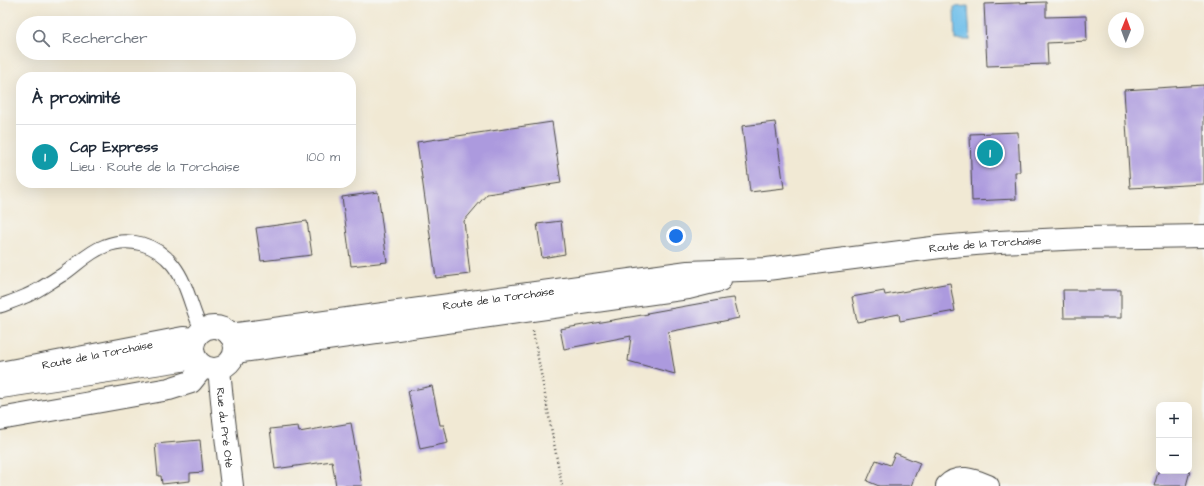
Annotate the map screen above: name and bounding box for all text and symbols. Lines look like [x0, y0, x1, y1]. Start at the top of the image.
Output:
north arrow [1108, 12, 1144, 48]
search box [16, 16, 356, 60]
icon: search [30, 27, 52, 49]
text: Rechercher [62, 28, 147, 49]
text: À proximité [32, 86, 121, 110]
text: Cap Express [70, 137, 158, 158]
pin: 1 [977, 138, 1003, 168]
text: 1 [44, 148, 46, 166]
text: 100 m [307, 148, 340, 166]
text: Lieu · Route de la Torchaise [70, 158, 240, 176]
your location [666, 226, 686, 246]
street label: Route de la Torchaise [928, 233, 1042, 256]
street label: Route de la Torchaise [442, 283, 555, 314]
street label: Route de la Torchaise [41, 337, 154, 373]
street label: Rue du Pré Oté [213, 387, 237, 469]
map controls [1156, 402, 1192, 474]
button: + [1156, 402, 1192, 438]
button: − [1156, 438, 1192, 474]

